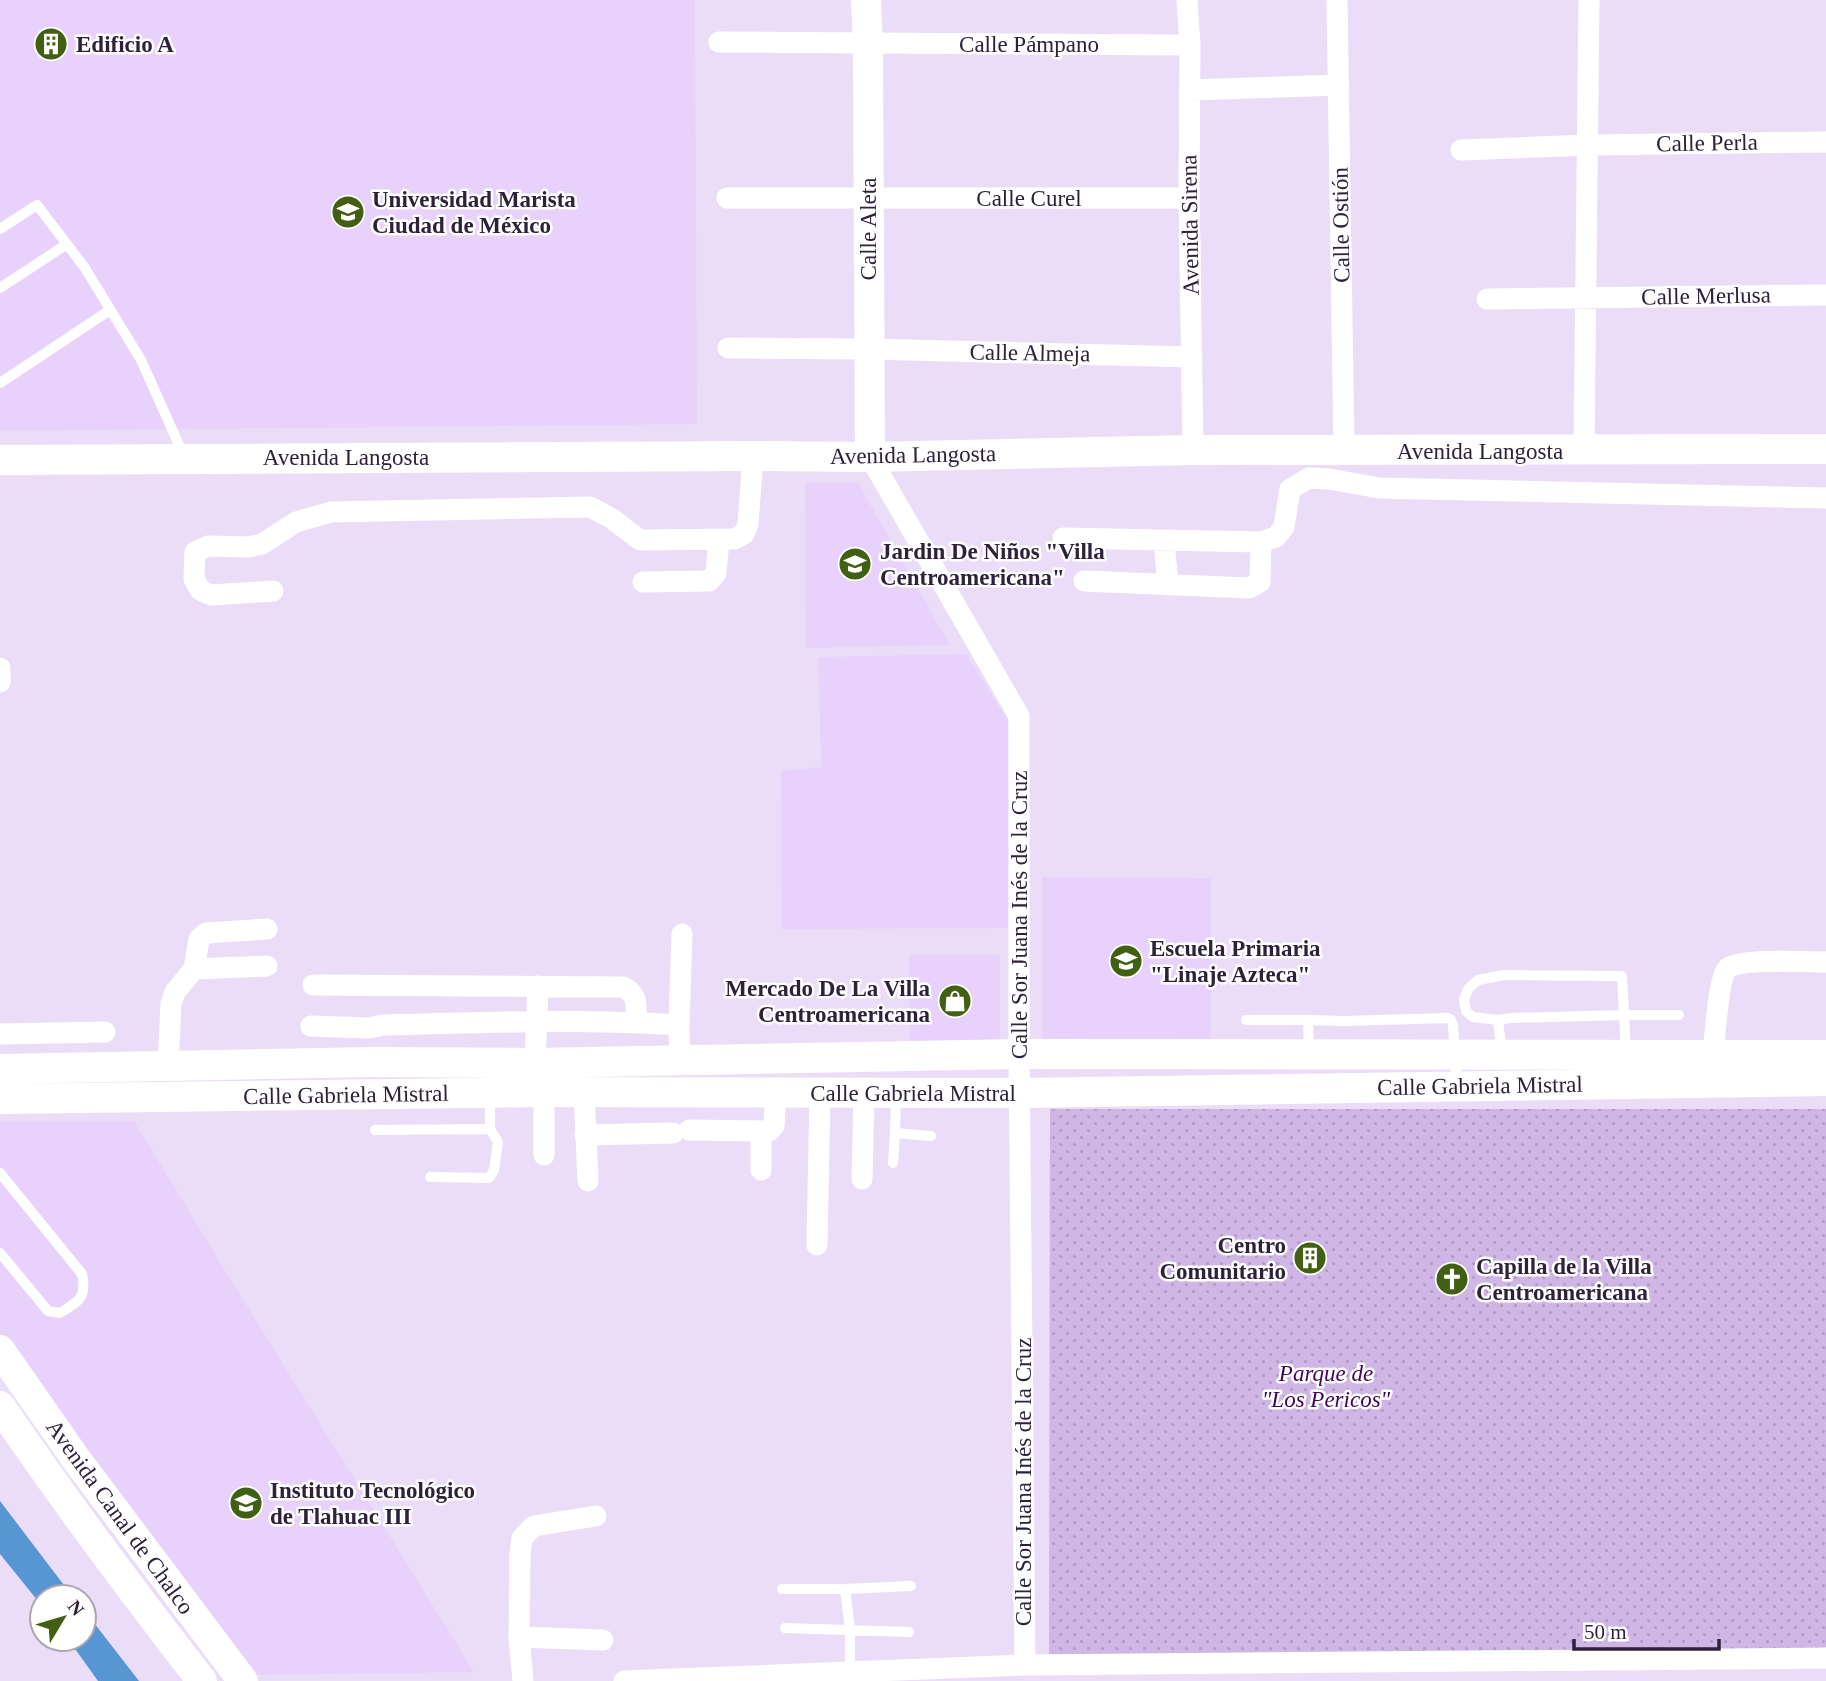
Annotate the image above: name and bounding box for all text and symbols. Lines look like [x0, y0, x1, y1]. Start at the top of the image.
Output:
building icon: Edificio A [32, 25, 70, 63]
place label: Edificio A [76, 32, 174, 57]
street label: Calle Pámpano [959, 32, 1099, 57]
street label: Calle Perla [1656, 130, 1758, 156]
street label: Avenida Sirena [1176, 154, 1204, 296]
street label: Calle Ostión [1327, 166, 1355, 283]
street label: Calle Aleta [856, 178, 881, 280]
street label: Calle Curel [976, 186, 1082, 211]
place label: Universidad Marista Ciudad de México [372, 187, 576, 238]
school or university icon: Universidad Marista Ciudad de México [329, 193, 367, 231]
street label: Calle Merlusa [1641, 282, 1771, 310]
street label: Calle Almeja [969, 339, 1091, 367]
street label: Avenida Langosta [1397, 439, 1563, 464]
street label: Avenida Langosta [830, 441, 996, 469]
street label: Avenida Langosta [263, 445, 429, 470]
place label: Jardin De Niños "Villa Centroamericana" [880, 539, 1105, 590]
school or university icon: Jardin De Niños "Villa Centroamericana" [836, 545, 874, 583]
street label: Calle Sor Juana Inés de la Cruz [1007, 771, 1032, 1059]
place label: Escuela Primaria "Linaje Azteca" [1150, 936, 1321, 987]
school or university icon: Escuela Primaria "Linaje Azteca" [1107, 942, 1145, 980]
place label: Mercado De La Villa Centroamericana [725, 976, 930, 1027]
shop icon: Mercado De La Villa Centroamericana [936, 982, 974, 1020]
street label: Calle Gabriela Mistral [1377, 1072, 1583, 1100]
street label: Calle Gabriela Mistral [243, 1081, 449, 1109]
street label: Calle Gabriela Mistral [810, 1081, 1016, 1106]
place label: Centro Comunitario [1160, 1233, 1286, 1284]
building icon: Centro Comunitario [1291, 1239, 1329, 1277]
place label: Capilla de la Villa Centroamericana [1476, 1254, 1652, 1305]
church icon: Capilla de la Villa Centroamericana [1433, 1260, 1471, 1298]
street label: Calle Sor Juana Inés de la Cruz [1011, 1338, 1036, 1626]
park label: Parque de "Los Pericos" [1262, 1361, 1391, 1412]
street label: Avenida Canal de Chalco [41, 1415, 199, 1619]
place label: Instituto Tecnológico de Tlahuac III [270, 1478, 475, 1529]
school or university icon: Instituto Tecnológico de Tlahuac III [227, 1484, 265, 1522]
north arrow [28, 1583, 98, 1653]
text: N [64, 1596, 89, 1620]
scale bar [1574, 1608, 1719, 1652]
text: 50 m [1584, 1620, 1627, 1644]

